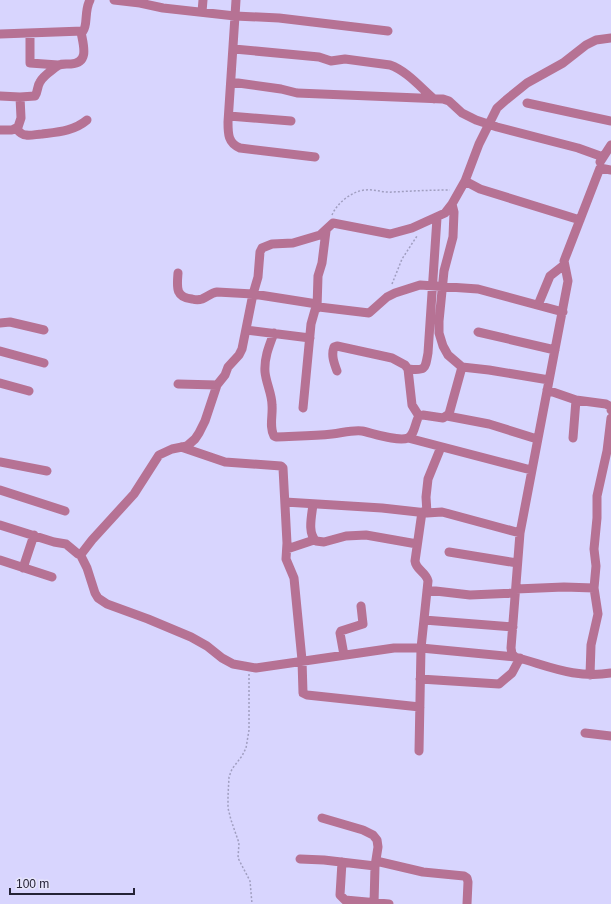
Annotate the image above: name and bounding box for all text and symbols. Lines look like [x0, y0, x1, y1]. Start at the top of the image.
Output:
scale bar [10, 870, 134, 896]
text: 100 m [16, 877, 49, 891]

